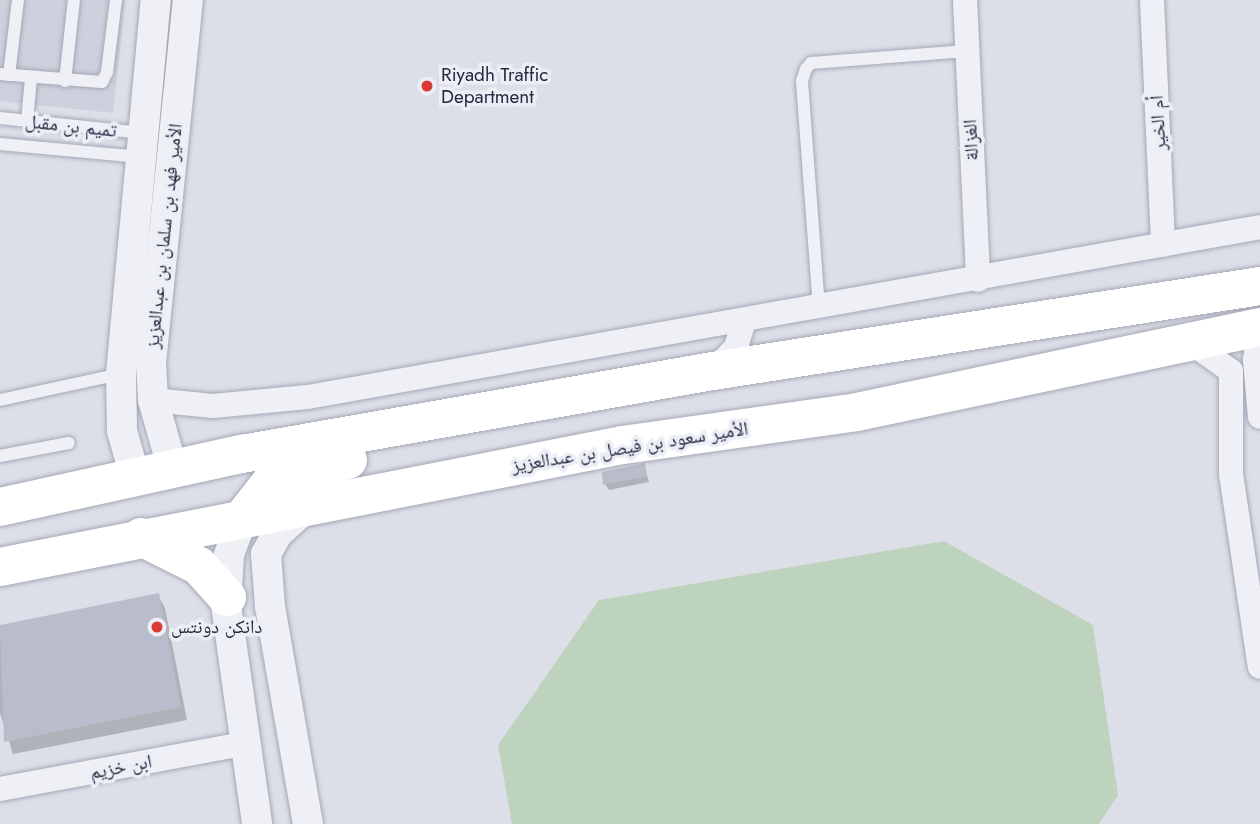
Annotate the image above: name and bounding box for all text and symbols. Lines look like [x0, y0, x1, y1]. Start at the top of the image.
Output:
place label: Riyadh Traffic Department [441, 64, 548, 108]
marker: Riyadh Traffic Department [419, 78, 435, 94]
street label: أم الخير [1145, 95, 1171, 151]
street label: تميم بن مقبل [24, 110, 118, 142]
street label: الغزالة [959, 119, 983, 161]
street label: الأمير فهد بن سلمان بن عبدالعزيز [141, 122, 187, 350]
street label: الأمير سعود بن فيصل بن عبدالعزيز [510, 417, 750, 477]
place label: دانكن دونتس [171, 616, 262, 638]
marker: دانكن دونتس [149, 619, 165, 635]
street label: ابن خزيم [88, 750, 154, 784]

